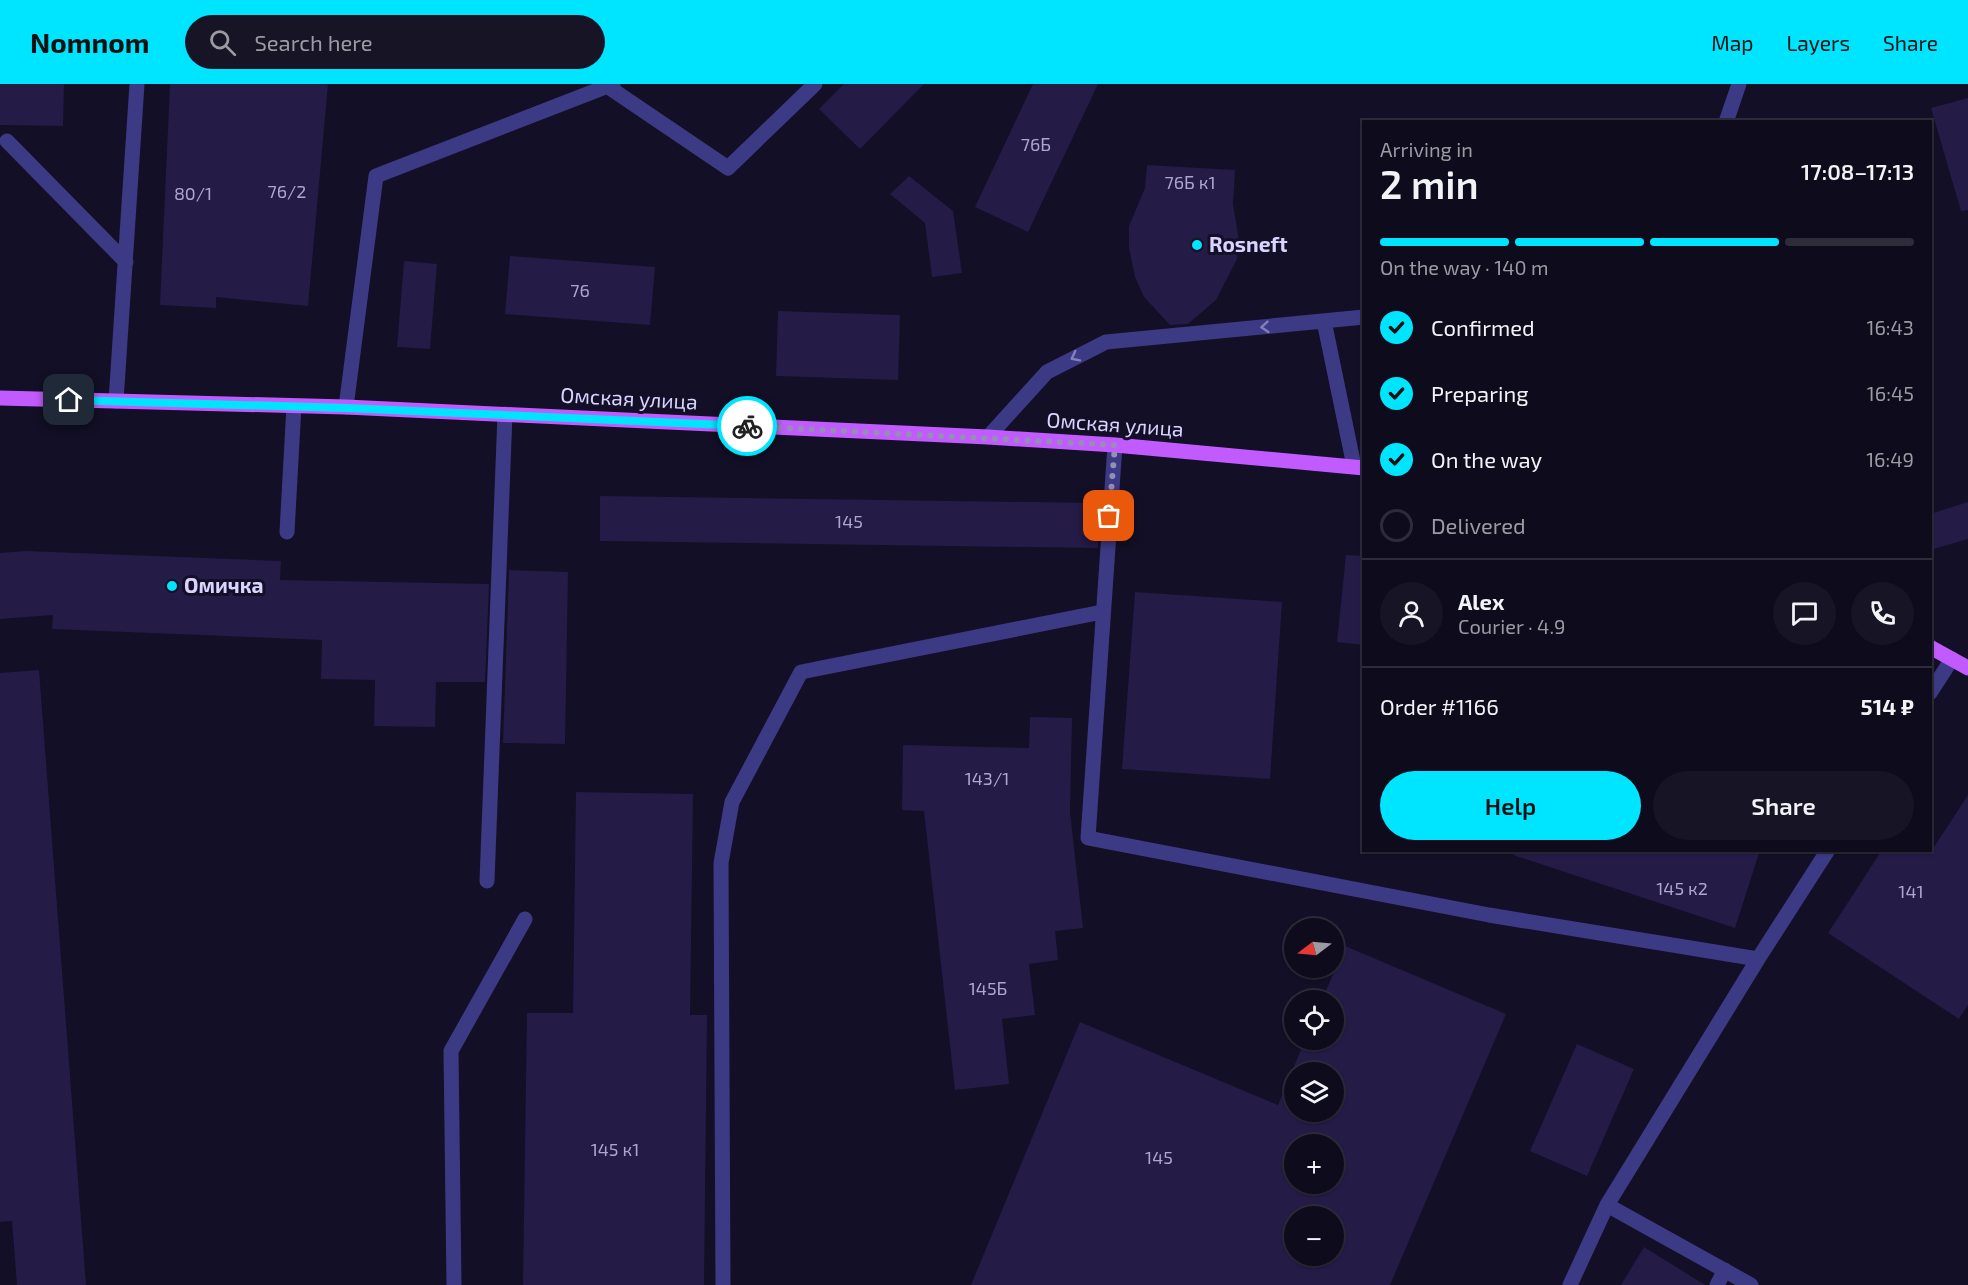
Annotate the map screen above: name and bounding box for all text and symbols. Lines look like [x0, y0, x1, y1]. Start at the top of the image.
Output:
search box [185, 15, 605, 69]
text: Nomnom [30, 25, 149, 59]
icon: search [206, 26, 239, 59]
text: Search here [254, 29, 373, 55]
text: Map [1711, 30, 1753, 55]
text: Layers [1786, 30, 1850, 55]
text: Share [1883, 30, 1938, 55]
house number: 76Б [1021, 133, 1051, 155]
text: Arriving in [1380, 137, 1473, 161]
text: 17:08–17:13 [1801, 158, 1914, 184]
text: 2 min [1380, 160, 1479, 207]
house number: 76Б к1 [1164, 171, 1216, 193]
house number: 76/2 [268, 180, 306, 202]
house number: 80/1 [174, 182, 212, 204]
place label: Rosneft [1209, 231, 1288, 256]
marker: Rosneft [1190, 238, 1204, 252]
text: On the way · 140 m [1380, 255, 1549, 279]
house number: 76 [570, 279, 590, 301]
icon: check [1380, 311, 1413, 344]
text: Confirmed [1431, 314, 1535, 340]
text: 16:43 [1866, 315, 1914, 339]
one-way arrow [1261, 320, 1270, 333]
one-way arrow [1070, 350, 1081, 362]
pin [43, 374, 94, 425]
icon: check [1380, 377, 1413, 410]
text: Preparing [1431, 380, 1529, 406]
street label: Омская улица [560, 381, 698, 415]
text: 16:45 [1867, 381, 1914, 405]
icon: home [52, 383, 85, 416]
courier [717, 396, 777, 456]
street label: Омская улица [1046, 406, 1185, 442]
icon: bike [731, 410, 764, 443]
icon: check [1380, 443, 1413, 476]
text: On the way [1431, 446, 1542, 472]
text: 16:49 [1866, 447, 1914, 471]
pin [1083, 490, 1134, 541]
icon: bag [1092, 499, 1125, 532]
house number: 145 [835, 510, 863, 532]
text: Delivered [1431, 512, 1526, 538]
place label: Омичка [184, 572, 264, 597]
marker: Омичка [165, 579, 179, 593]
button: person [1380, 582, 1443, 645]
button: chat [1773, 582, 1836, 645]
button: phone [1851, 582, 1914, 645]
text: Alex [1458, 588, 1504, 614]
text: Courier · 4.9 [1458, 614, 1565, 638]
text: Order #1166 [1380, 693, 1499, 719]
text: 514 ₽ [1861, 693, 1914, 719]
house number: 143/1 [965, 767, 1009, 789]
button: Help [1380, 771, 1641, 840]
button: Share [1653, 771, 1914, 840]
house number: 145 к2 [1656, 877, 1708, 899]
house number: 141 [1898, 880, 1924, 902]
north arrow [1284, 918, 1344, 978]
map controls [1284, 918, 1344, 1266]
house number: 145Б [969, 977, 1007, 999]
button: locate [1284, 990, 1344, 1050]
button: layers [1284, 1062, 1344, 1122]
button: + [1284, 1134, 1344, 1194]
house number: 145 к1 [591, 1138, 639, 1160]
house number: 145 [1145, 1146, 1173, 1168]
button: − [1284, 1206, 1344, 1266]

